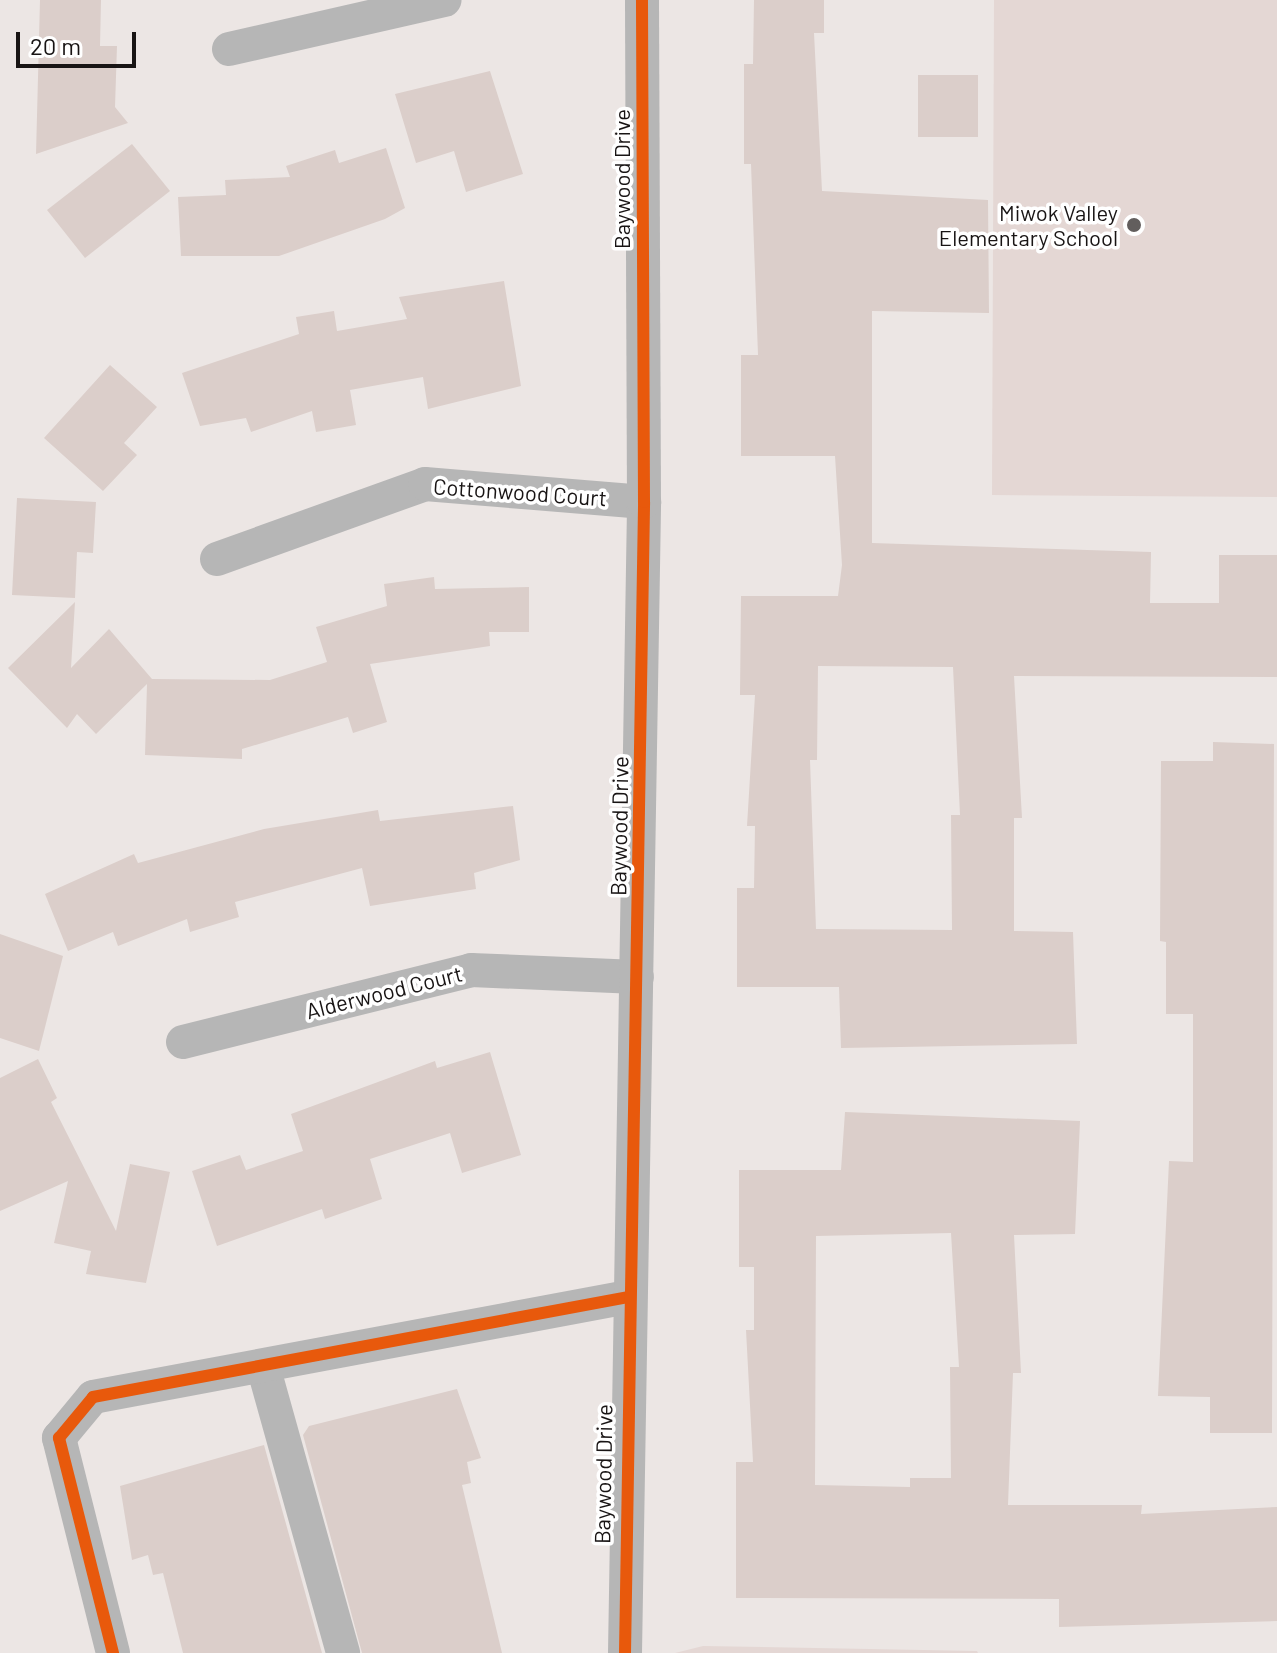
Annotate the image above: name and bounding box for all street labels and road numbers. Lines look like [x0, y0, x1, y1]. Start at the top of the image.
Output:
street label: Baywood Drive [609, 109, 635, 249]
street label: Cottonwood Court [432, 473, 608, 511]
street label: Baywood Drive [605, 756, 633, 896]
street label: Alderwood Court [303, 960, 465, 1024]
street label: Baywood Drive [589, 1404, 617, 1544]

